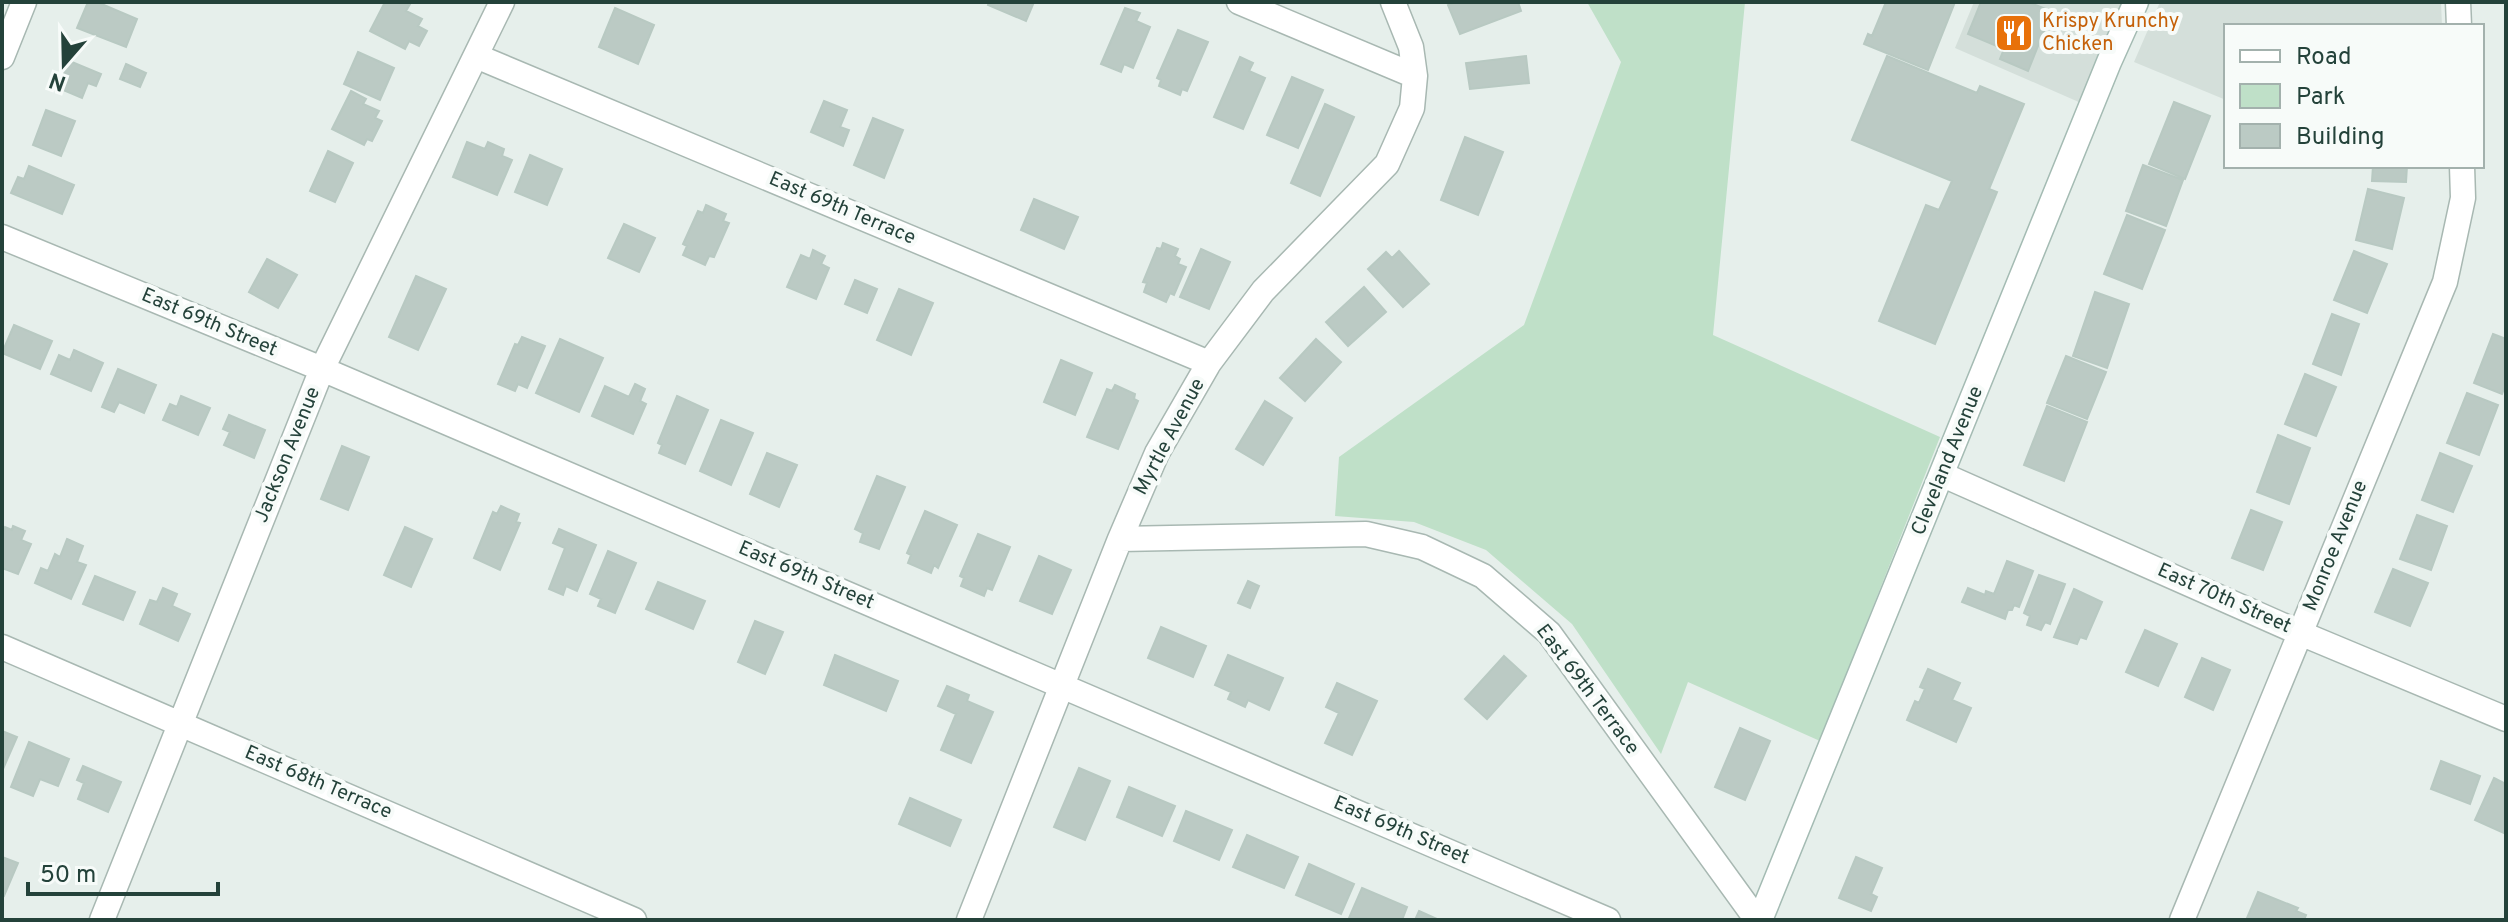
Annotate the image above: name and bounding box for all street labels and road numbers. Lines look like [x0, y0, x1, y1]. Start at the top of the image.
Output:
street label: East 69th Terrace [765, 166, 919, 252]
street label: East 69th Street [137, 283, 281, 363]
street label: Myrtle Avenue [1128, 374, 1212, 500]
street label: Cleveland Avenue [1906, 382, 1990, 540]
street label: Jackson Avenue [249, 383, 327, 527]
street label: Monroe Avenue [2298, 477, 2374, 615]
street label: East 69th Street [734, 536, 878, 616]
street label: East 70th Street [2153, 558, 2295, 640]
street label: East 69th Terrace [1529, 619, 1645, 761]
street label: East 68th Terrace [240, 740, 396, 826]
street label: East 69th Street [1329, 791, 1473, 871]

